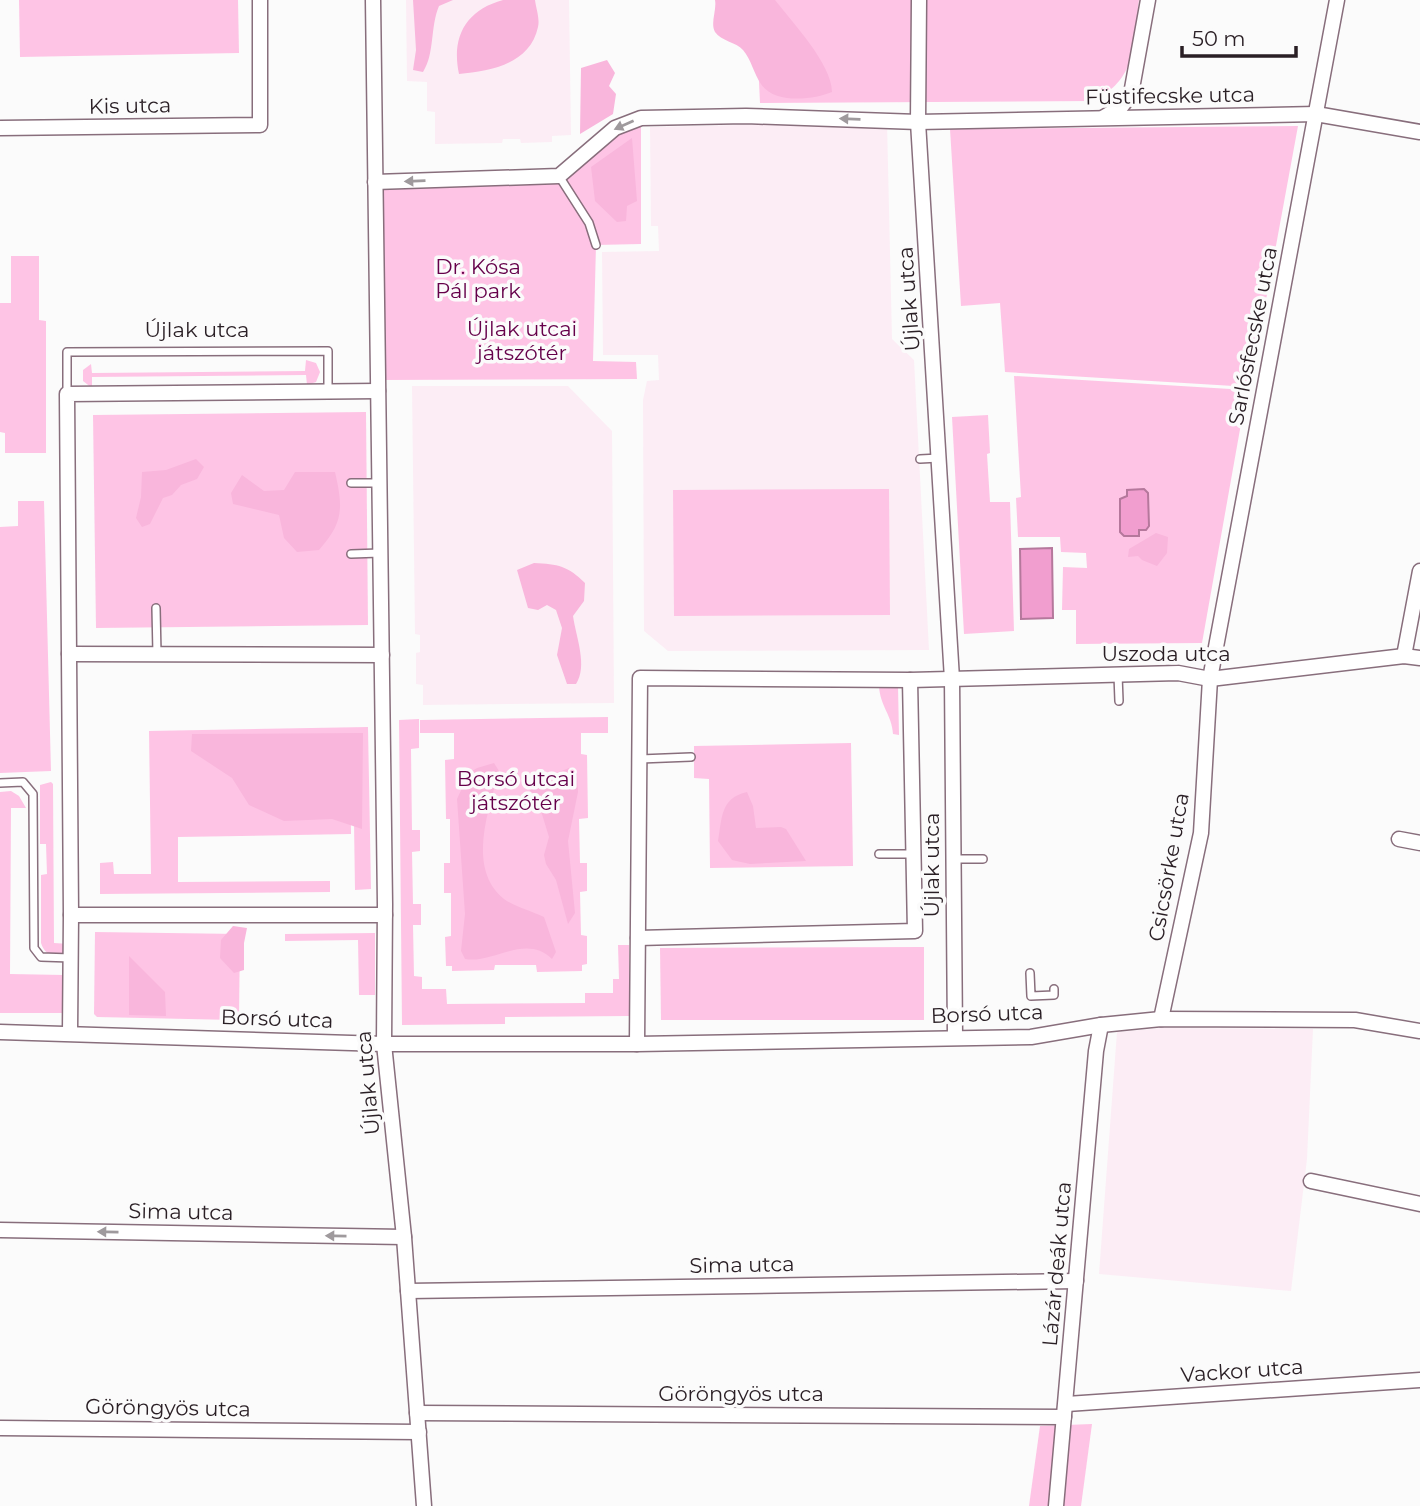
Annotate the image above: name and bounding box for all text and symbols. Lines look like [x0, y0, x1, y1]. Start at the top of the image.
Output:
scale bar [1182, 14, 1296, 58]
text: 50 m [1192, 26, 1246, 51]
street label: Füstifecske utca [1085, 82, 1255, 109]
street label: Kis utca [88, 92, 172, 119]
one-way arrow [839, 113, 861, 125]
one-way arrow [614, 120, 635, 131]
one-way arrow [404, 175, 426, 186]
street label: Sarlósfecske utca [1223, 245, 1282, 427]
street label: Újlak utca [892, 246, 925, 352]
park label: Dr. Kósa Pál park [435, 254, 521, 303]
park label: Újlak utcai játszótér [467, 316, 577, 365]
street label: Újlak utca [145, 317, 249, 342]
street label: Uszoda utca [1101, 641, 1231, 666]
park label: Borsó utcai játszótér [457, 766, 575, 815]
street label: Csicsörke utca [1143, 791, 1194, 943]
street label: Újlak utca [919, 813, 944, 917]
street label: Borsó utca [930, 999, 1044, 1028]
street label: Borsó utca [220, 1004, 334, 1033]
street label: Újlak utca [350, 1030, 385, 1136]
street label: Lázár deák utca [1037, 1181, 1076, 1347]
street label: Sima utca [128, 1198, 234, 1225]
one-way arrow [97, 1226, 119, 1238]
one-way arrow [324, 1230, 346, 1241]
street label: Sima utca [689, 1251, 795, 1278]
street label: Vackor utca [1180, 1354, 1304, 1387]
street label: Göröngyös utca [658, 1381, 824, 1406]
street label: Göröngyös utca [85, 1394, 251, 1421]

